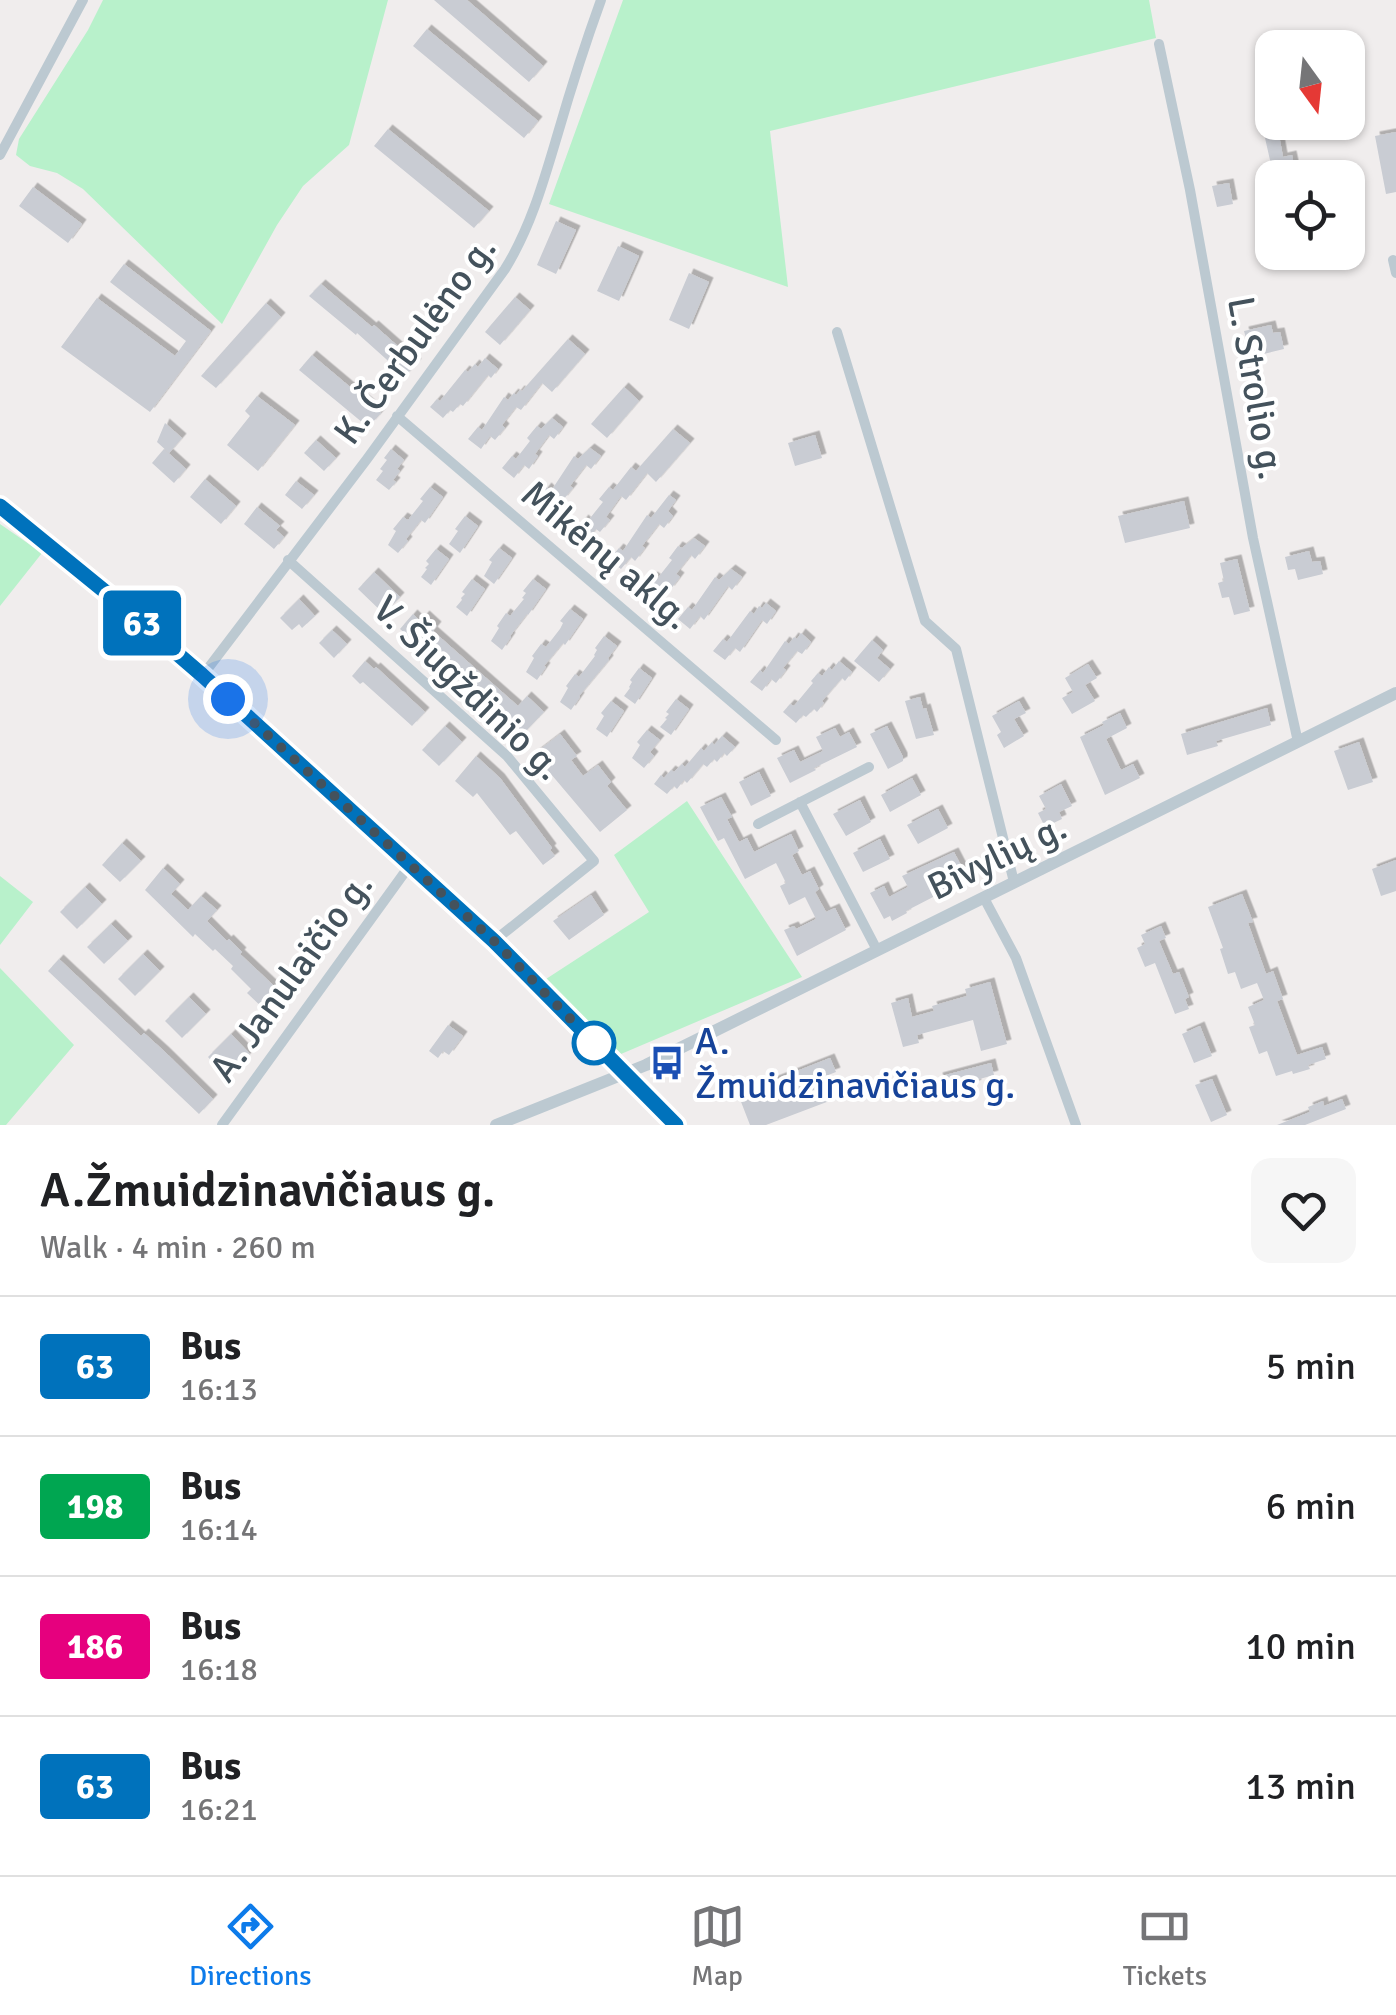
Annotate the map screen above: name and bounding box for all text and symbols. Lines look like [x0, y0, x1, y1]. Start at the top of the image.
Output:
north arrow [1255, 30, 1365, 140]
map controls [1255, 30, 1365, 270]
button: locate [1255, 160, 1365, 270]
street label: K. Čerbulėno g. [324, 227, 506, 453]
street label: L. Strolio g. [1217, 293, 1295, 483]
street label: Mikėnų aklg. [512, 470, 700, 640]
street label: V. Šiugždinio g. [363, 586, 573, 790]
line badge: 63 [97, 590, 187, 656]
text: 63 [123, 602, 161, 645]
your location [203, 674, 253, 724]
street label: Bivylių g. [920, 803, 1074, 911]
street label: A. Janulaičio g. [199, 863, 383, 1091]
place label: A. Žmuidzinavičiaus g. [695, 1018, 1015, 1109]
unlabelled marker [573, 1022, 615, 1064]
bus stop icon: A. Žmuidzinavičiaus g. [648, 1044, 686, 1082]
button: heart [1251, 1158, 1356, 1263]
text: A.Žmuidzinavičiaus g. [40, 1161, 495, 1220]
text: Walk · 4 min · 260 m [40, 1228, 316, 1267]
text: Bus [180, 1323, 241, 1370]
text: 5 min [1266, 1343, 1356, 1390]
text: 63 [76, 1345, 114, 1388]
text: 16:13 [180, 1370, 258, 1409]
text: Bus [180, 1463, 241, 1510]
text: 6 min [1266, 1483, 1356, 1530]
text: 198 [67, 1485, 123, 1528]
text: 16:14 [180, 1510, 258, 1549]
text: Bus [180, 1603, 241, 1650]
text: 10 min [1245, 1623, 1356, 1670]
text: 186 [67, 1625, 123, 1668]
text: 16:18 [180, 1650, 258, 1689]
text: Bus [180, 1743, 241, 1790]
text: 13 min [1245, 1763, 1356, 1810]
text: 63 [76, 1765, 114, 1808]
text: 16:21 [180, 1790, 258, 1829]
tab: Directions [189, 1899, 311, 1993]
tab: Map [690, 1899, 745, 1993]
tab: Tickets [1123, 1899, 1207, 1993]

